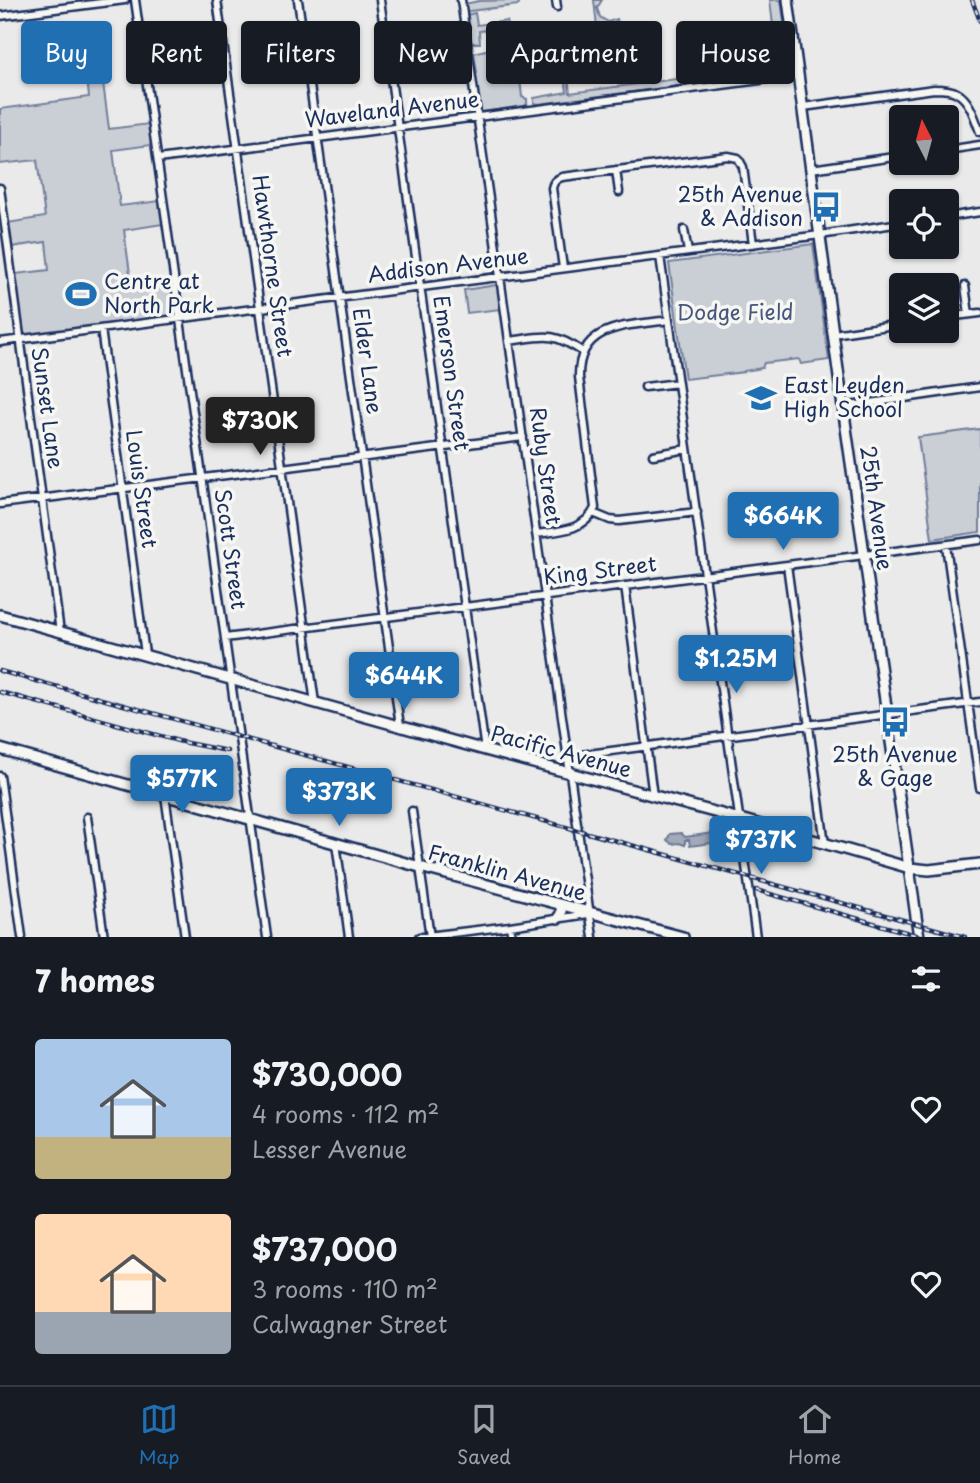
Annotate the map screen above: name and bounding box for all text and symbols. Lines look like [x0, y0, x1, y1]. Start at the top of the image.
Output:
chip: Buy [21, 21, 112, 84]
chip: Rent [126, 21, 227, 84]
chip: Filters [241, 21, 360, 84]
chip: New [374, 21, 472, 84]
chip: Apartment [486, 21, 662, 84]
chip: House [676, 21, 795, 84]
street label: Waveland Avenue [303, 81, 481, 135]
north arrow [889, 105, 959, 175]
map controls [889, 105, 959, 343]
street label: Hawthorne Street [245, 172, 303, 359]
place label: 25th Avenue & Addison [678, 177, 803, 233]
button: locate [889, 189, 959, 259]
bus stop icon: 25th Avenue & Addison [809, 190, 843, 224]
street label: Addison Avenue [366, 238, 530, 290]
place label: Centre at North Park [104, 264, 214, 320]
button: layers [889, 273, 959, 343]
sports icon: Centre at North Park [64, 277, 98, 311]
street label: Emerson Street [426, 293, 480, 453]
park label: Dodge Field [677, 295, 793, 327]
street label: Elder Lane [346, 306, 392, 416]
street label: Sunset Lane [25, 345, 73, 471]
place label: East Leyden High School [784, 368, 905, 424]
school or university icon: East Leyden High School [744, 381, 778, 415]
pin: $730K [211, 398, 309, 457]
text: $730K [222, 402, 298, 437]
street label: Ruby Street [523, 405, 571, 527]
street label: Louis Street [119, 428, 167, 550]
street label: 25th Avenue [853, 443, 903, 572]
street label: Scott Street [208, 486, 256, 611]
pin: $664K [734, 492, 832, 552]
text: $664K [744, 497, 822, 532]
street label: King Street [541, 546, 658, 592]
pin: $1.25M [679, 636, 793, 695]
text: $1.25M [694, 640, 778, 675]
pin: $644K [355, 652, 453, 712]
text: $644K [365, 657, 443, 692]
bus stop icon: 25th Avenue & Gage [878, 705, 912, 739]
street label: Pacific Avenue [488, 716, 635, 784]
place label: 25th Avenue & Gage [832, 737, 958, 793]
pin: $577K [133, 756, 231, 815]
text: $577K [146, 760, 218, 795]
pin: $373K [290, 768, 388, 828]
text: $373K [302, 773, 376, 808]
pin: $737K [712, 816, 810, 876]
text: $737K [725, 821, 797, 856]
street label: Franklin Avenue [425, 835, 590, 908]
text: 7 homes [35, 957, 155, 1002]
icon: filters [907, 960, 945, 998]
text: $730,000 [252, 1051, 402, 1096]
icon: home [91, 1067, 175, 1151]
icon: heart [907, 1090, 945, 1128]
text: 4 rooms · 112 m² [252, 1096, 439, 1131]
text: Lesser Avenue [252, 1131, 407, 1166]
text: $737,000 [252, 1226, 397, 1271]
icon: home [91, 1242, 175, 1326]
icon: heart [907, 1265, 945, 1303]
text: 3 rooms · 110 m² [252, 1271, 438, 1306]
text: Calwagner Street [252, 1306, 447, 1341]
tab: Map [139, 1400, 179, 1470]
tab: Saved [457, 1400, 511, 1470]
tab: Home [788, 1400, 841, 1470]

